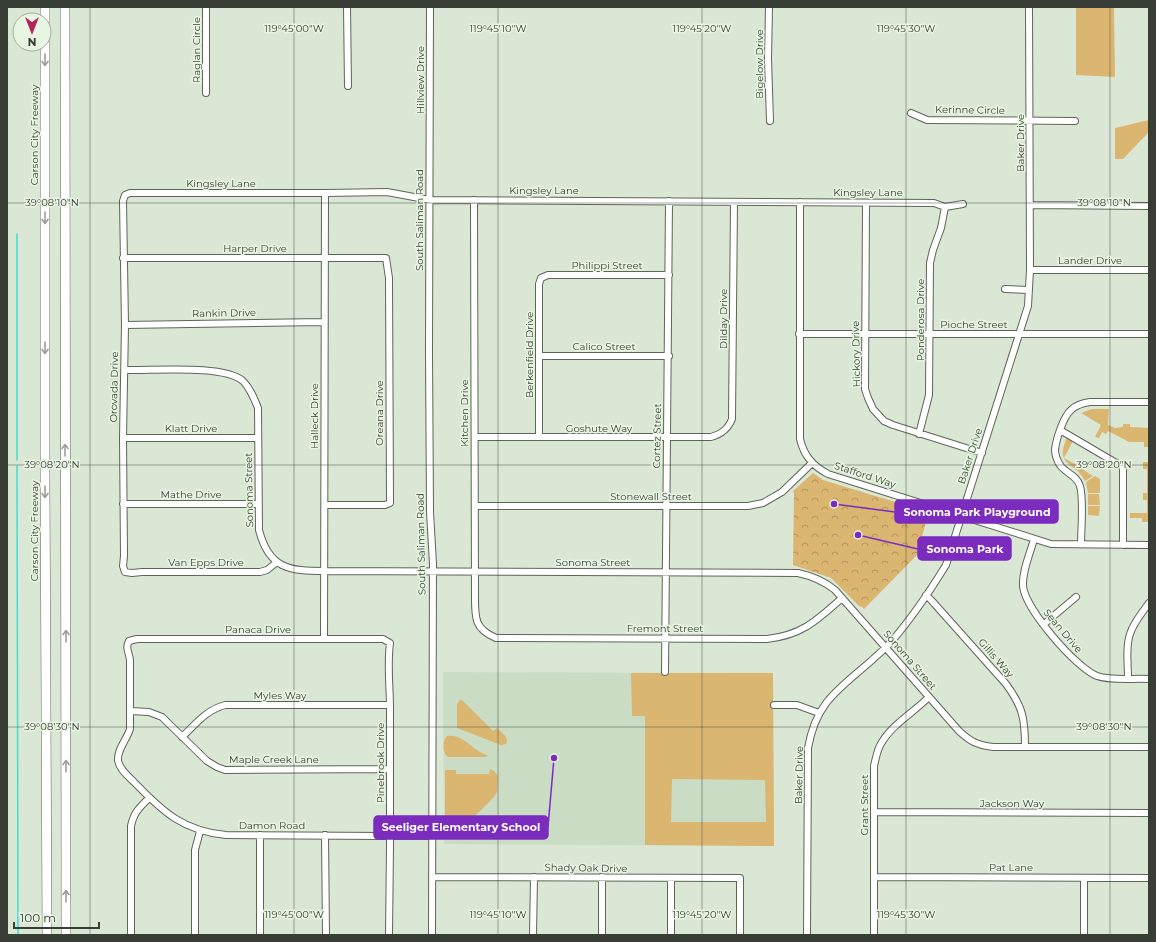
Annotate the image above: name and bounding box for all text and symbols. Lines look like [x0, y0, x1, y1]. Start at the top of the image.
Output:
north arrow [12, 12, 52, 52]
street label: Raglan Circle [190, 17, 203, 83]
text: 119°45'00"W [264, 22, 324, 35]
text: 119°45'10"W [469, 22, 527, 35]
text: 119°45'20"W [673, 22, 731, 35]
text: 119°45'30"W [877, 22, 935, 35]
street label: Bigelow Drive [753, 29, 766, 99]
text: N [28, 35, 36, 49]
street label: Hillview Drive [414, 46, 427, 114]
one-way arrow [41, 53, 49, 66]
street label: Carson City Freeway [28, 84, 41, 185]
street label: Kerinne Circle [935, 103, 1005, 117]
street label: Baker Drive [1014, 114, 1027, 172]
street label: South Saliman Road [413, 169, 426, 271]
street label: Kingsley Lane [186, 177, 256, 190]
street label: Kingsley Lane [509, 184, 579, 197]
street label: Kingsley Lane [833, 186, 903, 199]
text: 39°08'10"N [25, 196, 79, 209]
text: 39°08'10"N [1077, 196, 1131, 209]
one-way arrow [41, 211, 49, 224]
street label: Harper Drive [223, 242, 287, 255]
street label: Lander Drive [1058, 254, 1122, 267]
street label: Philippi Street [571, 259, 643, 272]
street label: Ponderosa Drive [914, 279, 927, 361]
street label: Dilday Drive [717, 289, 730, 349]
street label: Rankin Drive [192, 306, 256, 320]
street label: Berkenfield Drive [523, 312, 536, 398]
street label: Pioche Street [940, 318, 1008, 331]
street label: Hickory Drive [849, 321, 863, 387]
street label: Calico Street [573, 340, 635, 353]
one-way arrow [41, 341, 49, 354]
street label: Orovada Drive [107, 351, 121, 423]
street label: Kitchen Drive [458, 379, 471, 447]
street label: Oreana Drive [373, 380, 386, 446]
street label: Halleck Drive [308, 383, 321, 449]
street label: Cortez Street [650, 403, 664, 469]
street label: Klatt Drive [165, 422, 217, 435]
street label: Goshute Way [566, 422, 633, 435]
street label: Baker Drive [955, 426, 985, 486]
one-way arrow [61, 444, 69, 457]
street label: Sonoma Street [242, 452, 256, 528]
text: 39°08'20"N [24, 458, 80, 471]
text: 39°08'20"N [1076, 458, 1132, 471]
street label: Stafford Way [833, 459, 898, 491]
street label: Carson City Freeway [28, 480, 41, 581]
one-way arrow [41, 485, 49, 498]
street label: Mathe Drive [160, 488, 222, 501]
street label: Stonewall Street [610, 490, 692, 503]
street label: South Saliman Road [414, 493, 428, 595]
callout: Sonoma Park Playground [895, 500, 1058, 523]
text: Sonoma Park Playground [903, 505, 1051, 519]
callout: Sonoma Park [918, 537, 1011, 560]
text: Sonoma Park [926, 542, 1004, 556]
street label: Van Epps Drive [168, 556, 244, 569]
street label: Sonoma Street [556, 556, 630, 569]
street label: Sean Drive [1041, 606, 1085, 656]
street label: Fremont Street [627, 622, 703, 635]
street label: Panaca Drive [225, 623, 291, 636]
street label: Sonoma Street [881, 627, 939, 693]
one-way arrow [62, 630, 70, 643]
street label: Gillis Way [975, 636, 1017, 681]
street label: Myles Way [254, 689, 307, 702]
text: 39°08'30"N [24, 720, 80, 733]
text: 39°08'30"N [1076, 720, 1132, 733]
street label: Pinebrook Drive [374, 723, 387, 803]
street label: Baker Drive [792, 746, 806, 804]
street label: Maple Creek Lane [229, 753, 319, 766]
one-way arrow [62, 760, 70, 773]
street label: Grant Street [858, 775, 871, 835]
street label: Jackson Way [979, 797, 1045, 810]
callout: Seeliger Elementary School [374, 816, 548, 839]
street label: Damon Road [239, 819, 305, 832]
text: Seeliger Elementary School [382, 820, 540, 834]
street label: Shady Oak Drive [545, 861, 627, 875]
street label: Pat Lane [989, 861, 1033, 874]
one-way arrow [62, 890, 70, 903]
scale bar [14, 904, 99, 930]
text: 119°45'00"W [264, 908, 324, 921]
text: 119°45'10"W [469, 908, 527, 921]
text: 119°45'20"W [673, 908, 731, 921]
text: 119°45'30"W [877, 908, 935, 921]
text: 100 m [20, 910, 56, 925]

